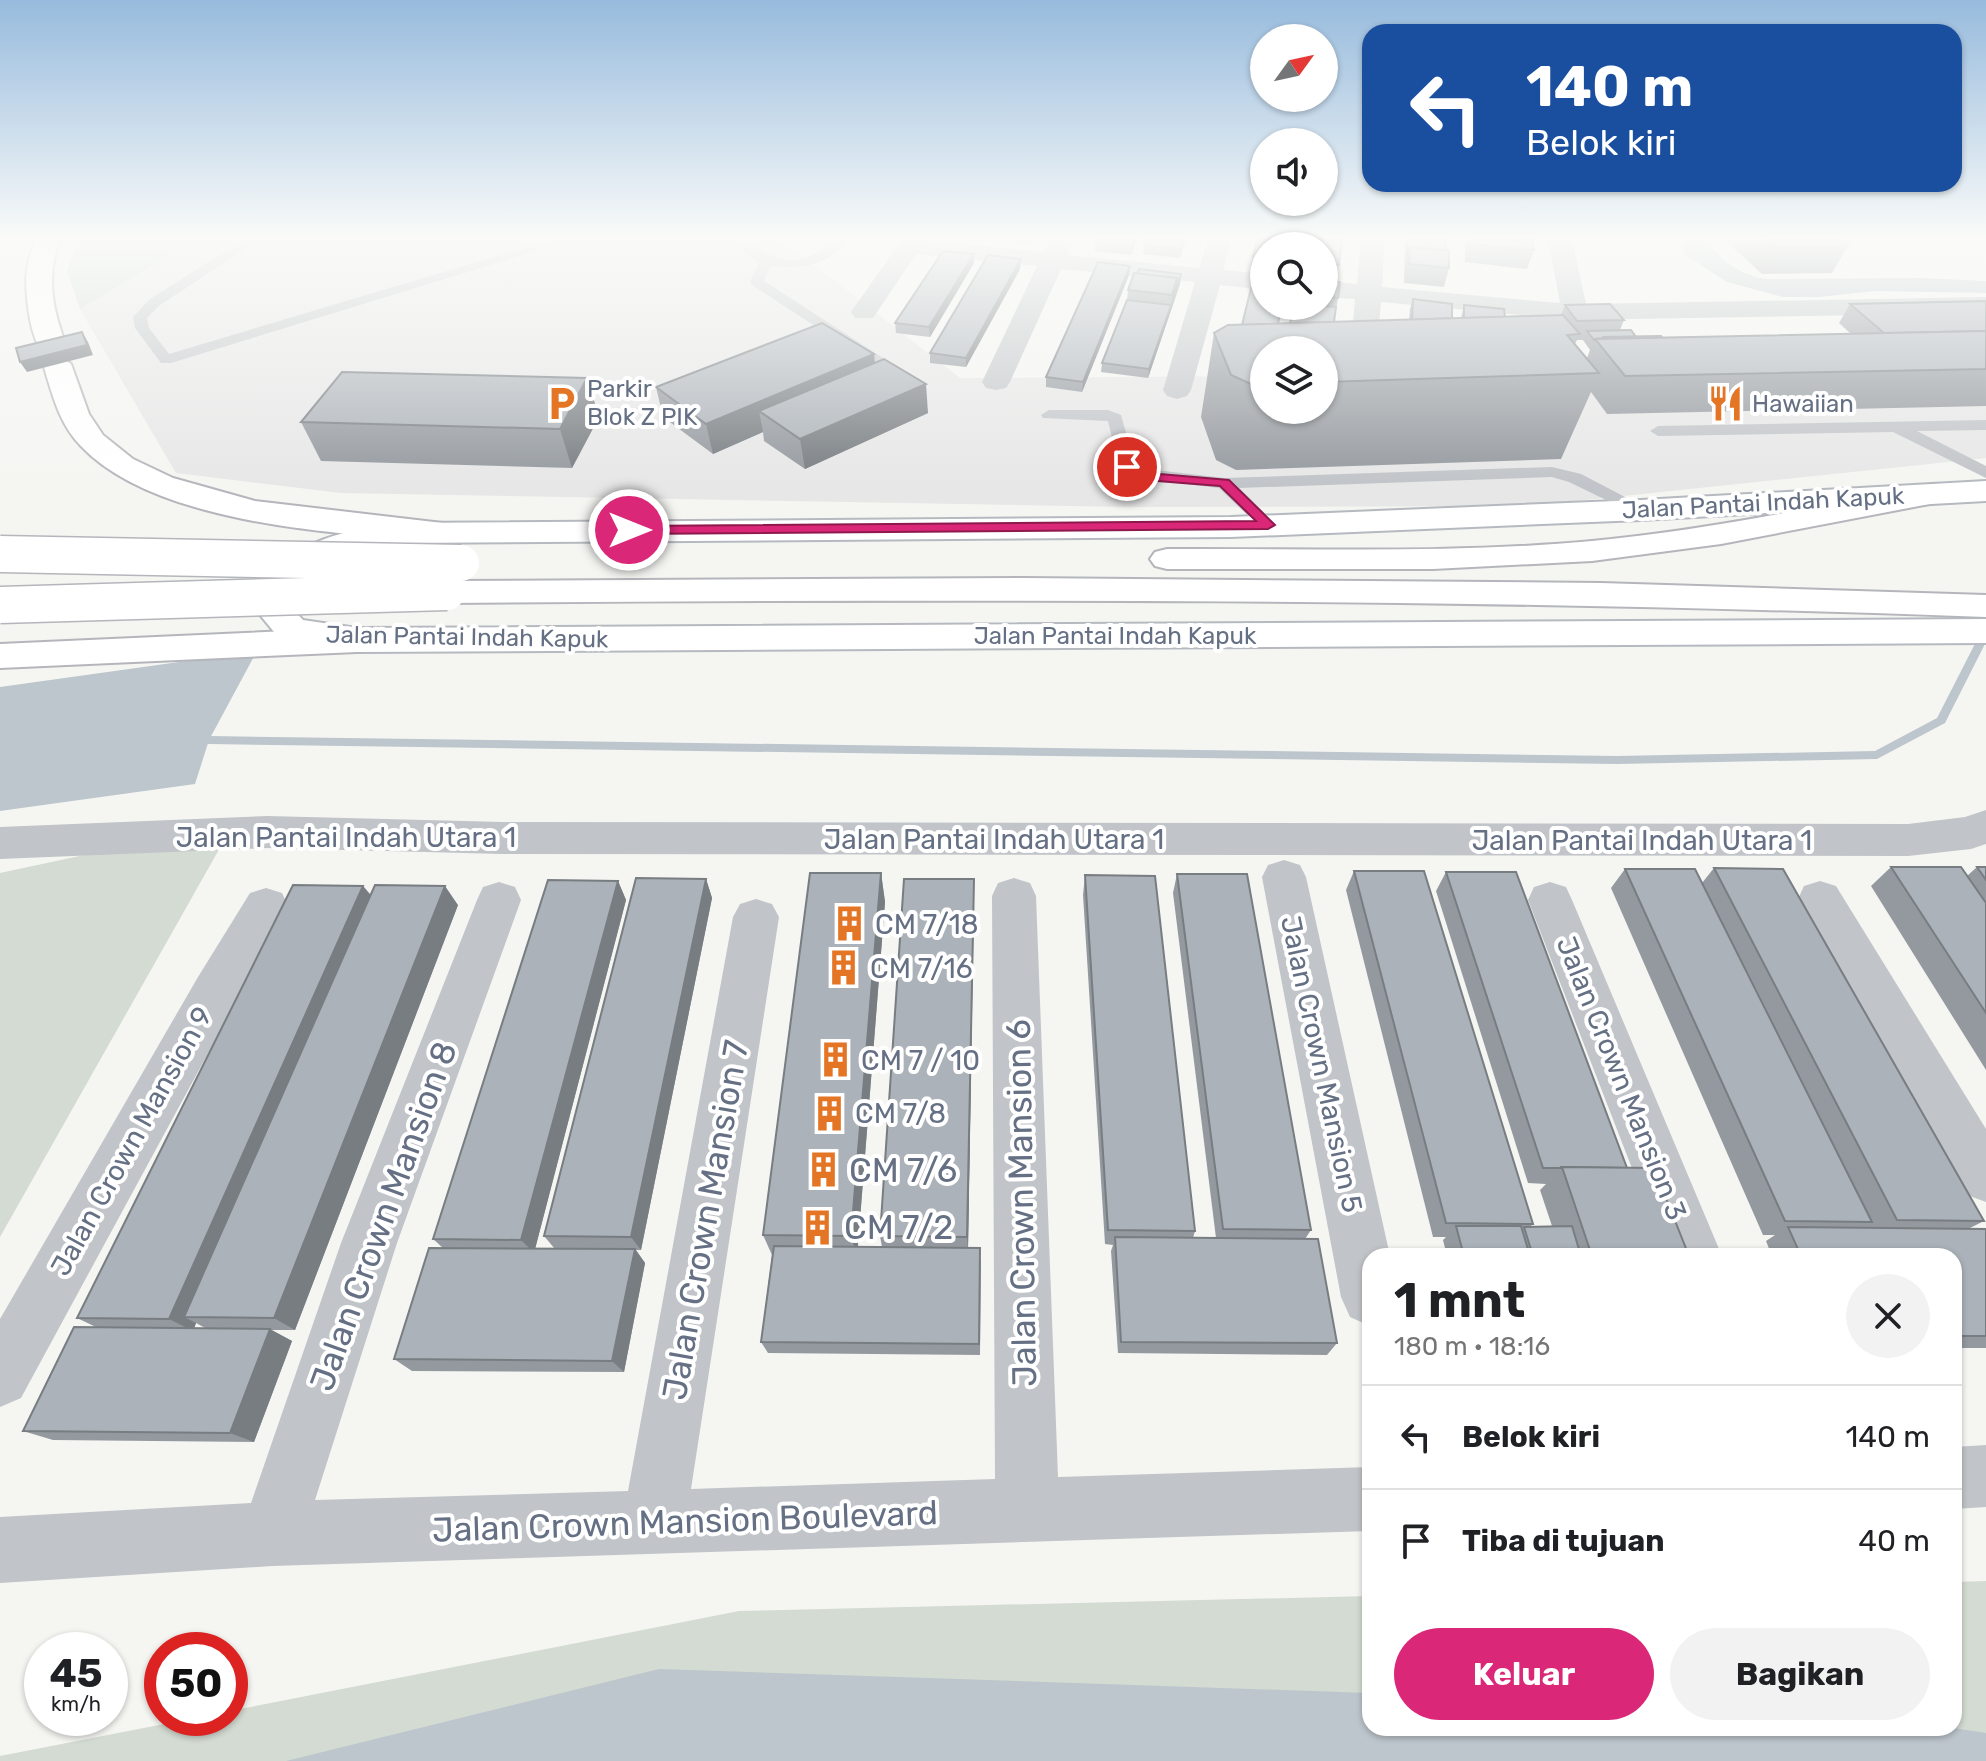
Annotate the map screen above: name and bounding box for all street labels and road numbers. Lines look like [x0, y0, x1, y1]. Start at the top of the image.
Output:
street label: Jalan Pantai Indah Kapuk [1621, 482, 1906, 524]
street label: Jalan Pantai Indah Kapuk [325, 621, 609, 653]
street label: Jalan Pantai Indah Kapuk [974, 622, 1257, 650]
street label: Jalan Pantai Indah Utara 1 [176, 821, 516, 854]
street label: Jalan Pantai Indah Utara 1 [824, 823, 1164, 856]
street label: Jalan Pantai Indah Utara 1 [1472, 824, 1812, 857]
street label: Jalan Crown Mansion 5 [1274, 913, 1369, 1215]
street label: Jalan Crown Mansion 3 [1550, 932, 1694, 1225]
street label: Jalan Crown Mansion 9 [44, 1001, 219, 1281]
street label: Jalan Crown Mansion 6 [998, 1019, 1045, 1387]
street label: Jalan Crown Mansion 8 [301, 1036, 466, 1396]
street label: Jalan Crown Mansion 7 [654, 1037, 757, 1403]
street label: Jalan Crown Mansion Boulevard [431, 1492, 939, 1551]

